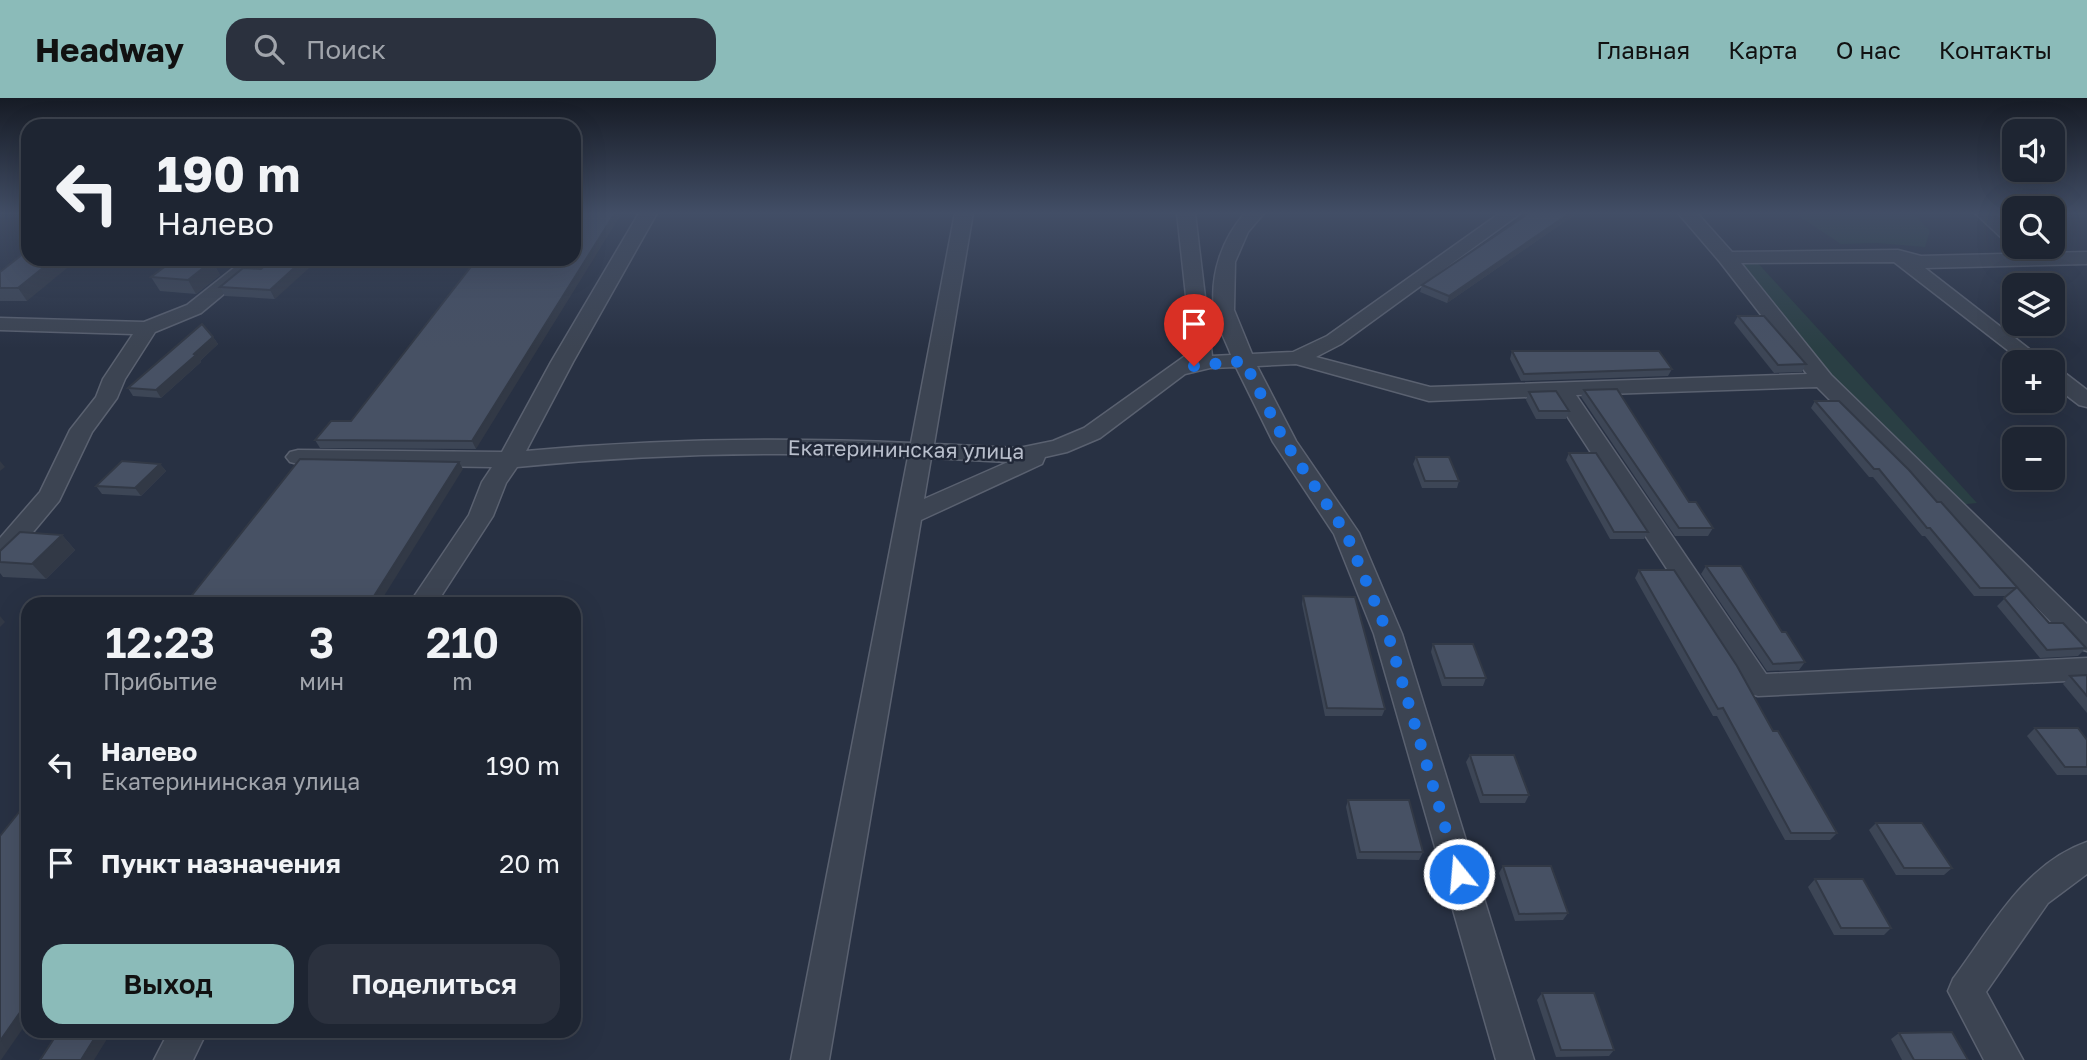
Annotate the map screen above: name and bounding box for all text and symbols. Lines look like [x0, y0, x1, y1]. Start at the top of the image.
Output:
search box [226, 18, 716, 81]
text: Headway [35, 30, 184, 69]
icon: search [250, 30, 288, 68]
text: Поиск [306, 34, 386, 65]
text: Главная [1596, 35, 1690, 64]
text: Карта [1728, 35, 1798, 64]
text: О нас [1836, 35, 1901, 64]
text: Контакты [1939, 35, 2052, 64]
map controls [2002, 119, 2065, 490]
button: sound [2002, 119, 2065, 182]
text: 190 m [157, 144, 300, 203]
icon: left [42, 147, 133, 238]
button: search [2002, 196, 2065, 259]
text: Налево [157, 204, 274, 242]
button: layers [2002, 273, 2065, 336]
pin [1164, 294, 1224, 366]
icon: arrive [1175, 305, 1213, 343]
button: + [2002, 350, 2065, 413]
button: − [2002, 427, 2065, 490]
street label: Екатерининская улица [787, 434, 1025, 464]
text: 12:23 [105, 617, 215, 667]
text: 3 [309, 617, 334, 667]
text: 210 [426, 617, 499, 667]
text: Прибытие [103, 667, 217, 695]
text: мин [299, 667, 344, 695]
text: m [452, 667, 473, 695]
text: Налево [101, 736, 197, 767]
icon: left [42, 746, 80, 784]
text: 190 m [486, 750, 560, 781]
text: Екатерининская улица [101, 767, 360, 795]
position arrow [1422, 837, 1496, 911]
icon: arrive [42, 844, 80, 882]
text: Пункт назначения [101, 848, 341, 879]
text: 20 m [499, 848, 560, 879]
button: Выход [42, 944, 294, 1024]
button: Поделиться [308, 944, 560, 1024]

